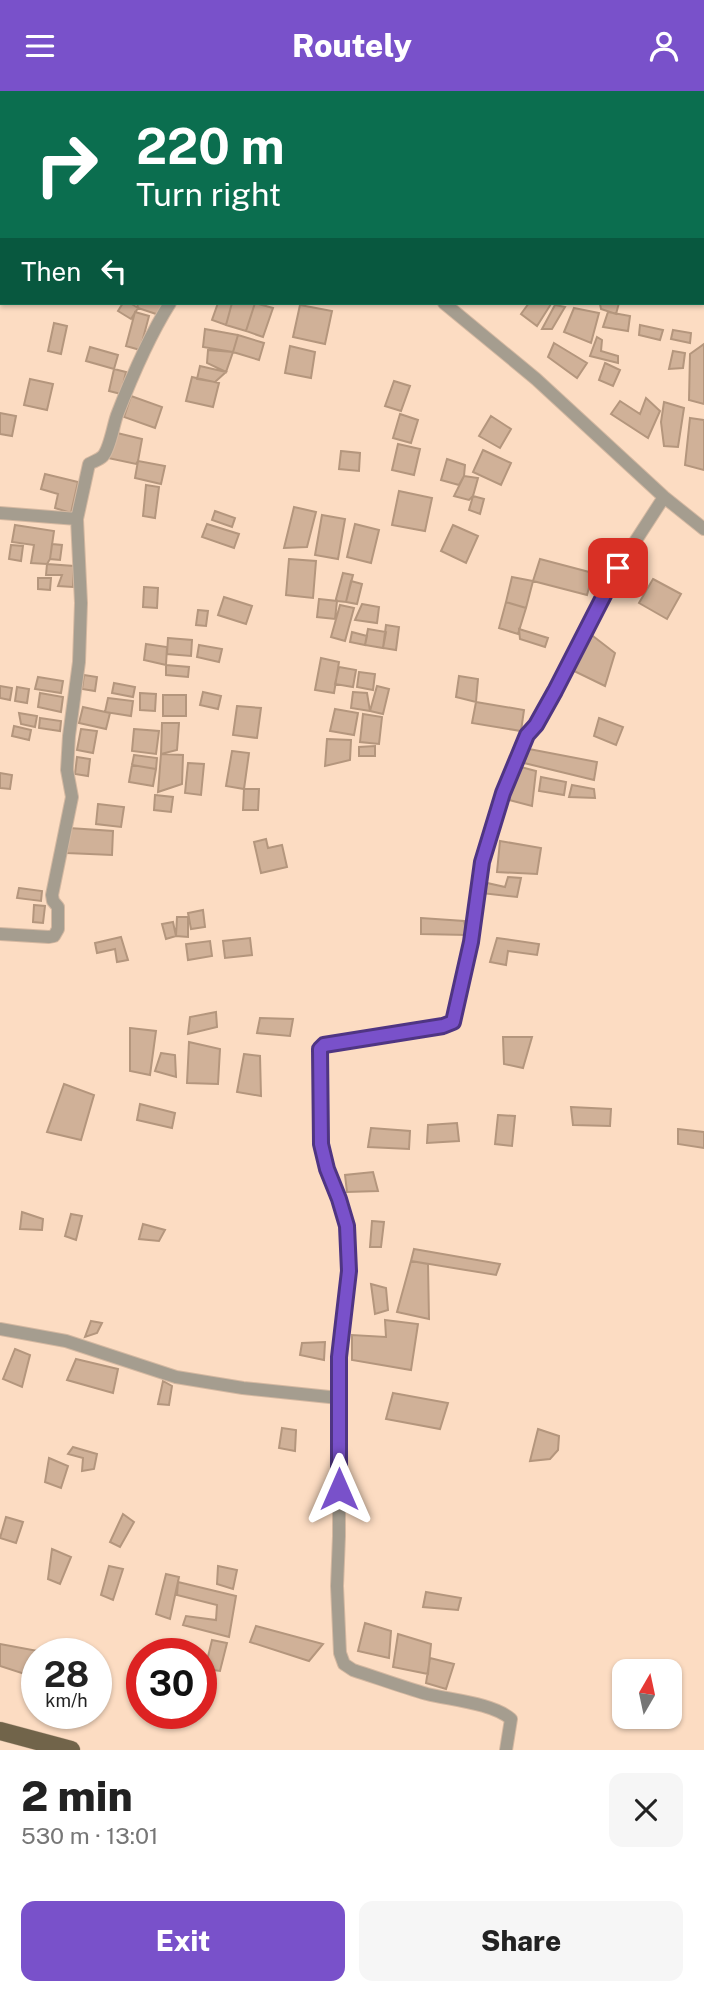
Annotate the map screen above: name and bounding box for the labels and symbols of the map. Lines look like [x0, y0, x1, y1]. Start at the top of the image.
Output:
pin [588, 538, 648, 598]
position arrow [302, 1452, 376, 1526]
speed limit sign: 30 [126, 1638, 217, 1729]
north arrow [612, 1659, 682, 1729]

